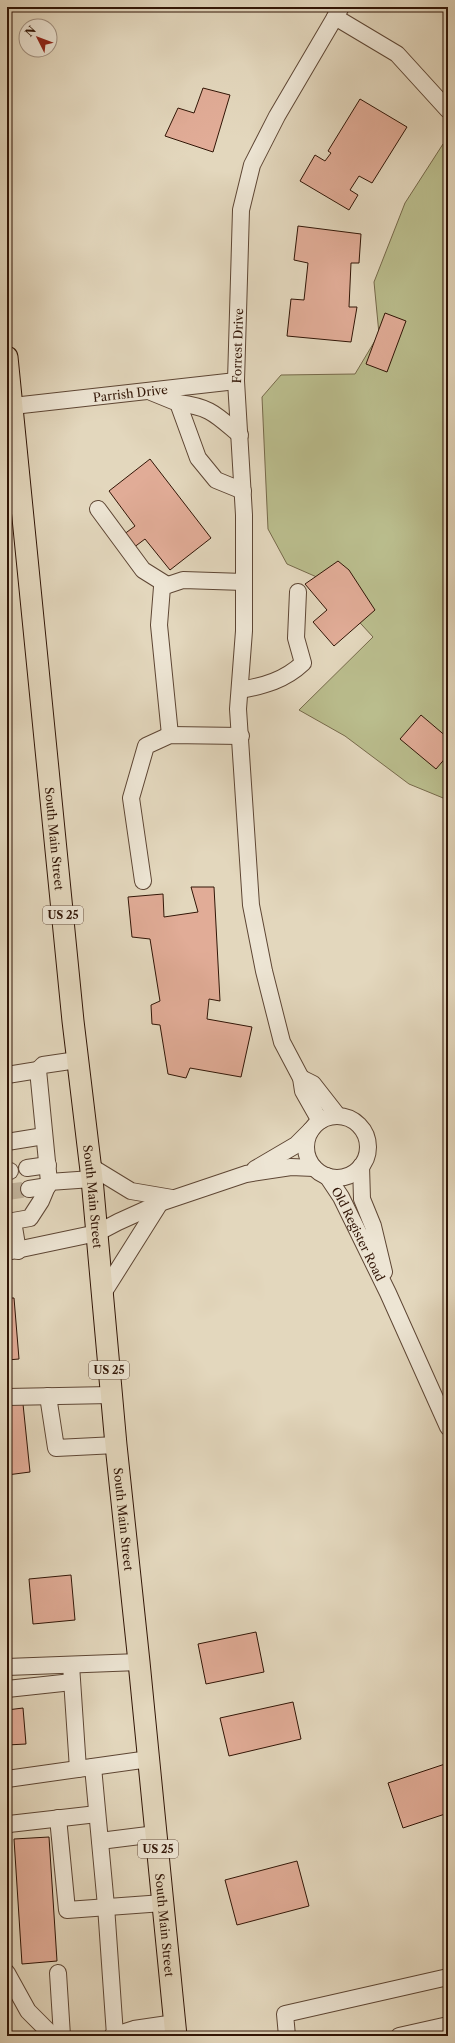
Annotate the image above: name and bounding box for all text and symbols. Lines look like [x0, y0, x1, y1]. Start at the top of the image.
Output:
north arrow [18, 18, 58, 58]
text: N [22, 23, 39, 40]
street label: Forrest Drive [228, 308, 246, 384]
street label: Parrish Drive [92, 381, 169, 404]
street label: South Main Street [42, 786, 68, 892]
road number: US 25 [43, 906, 83, 924]
street label: South Main Street [80, 1144, 106, 1250]
street label: Old Register Road [329, 1184, 389, 1284]
road number: US 25 [89, 1361, 129, 1379]
street label: South Main Street [111, 1467, 137, 1572]
road number: US 25 [138, 1840, 178, 1858]
street label: South Main Street [152, 1873, 178, 1978]

